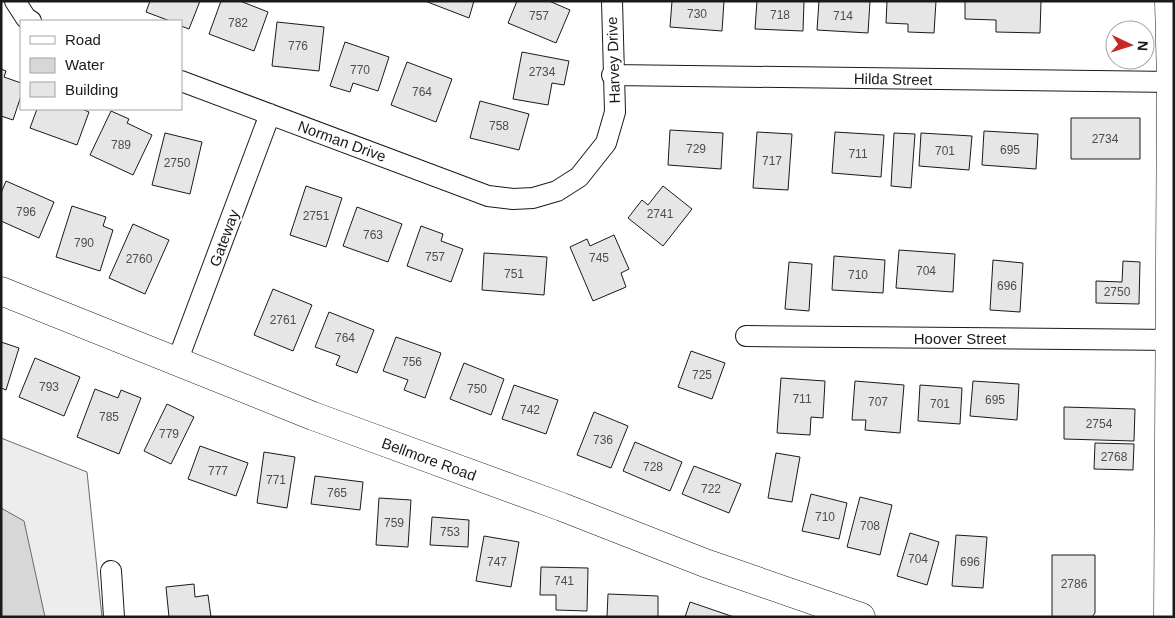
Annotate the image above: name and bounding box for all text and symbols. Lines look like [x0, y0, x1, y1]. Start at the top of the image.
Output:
house number: 730 [687, 7, 707, 21]
house number: 718 [770, 8, 790, 22]
house number: 757 [529, 9, 549, 23]
house number: 714 [833, 9, 853, 23]
house number: 782 [228, 16, 248, 30]
street label: Harvey Drive [603, 16, 623, 104]
legend [20, 20, 182, 110]
north arrow [1105, 20, 1155, 70]
text: Road [65, 31, 101, 48]
house number: 776 [288, 39, 308, 53]
text: N [1135, 40, 1151, 52]
text: Water [65, 56, 104, 73]
house number: 770 [350, 63, 370, 77]
house number: 2734 [529, 65, 556, 79]
street label: Hilda Street [854, 70, 933, 88]
text: Building [65, 81, 118, 98]
house number: 764 [412, 85, 432, 99]
street label: Norman Drive [296, 117, 388, 165]
house number: 758 [489, 119, 509, 133]
house number: 2734 [1092, 132, 1119, 146]
house number: 789 [111, 138, 131, 152]
house number: 729 [686, 142, 706, 156]
house number: 695 [1000, 143, 1020, 157]
house number: 701 [935, 144, 955, 158]
house number: 711 [848, 147, 868, 161]
house number: 717 [762, 154, 782, 168]
house number: 2750 [164, 156, 191, 170]
house number: 796 [16, 205, 36, 219]
street label: Gateway [206, 207, 242, 269]
house number: 2741 [647, 207, 674, 221]
house number: 2751 [303, 209, 330, 223]
house number: 763 [363, 228, 383, 242]
house number: 790 [74, 236, 94, 250]
house number: 757 [425, 250, 445, 264]
house number: 745 [589, 251, 609, 265]
house number: 2760 [126, 252, 153, 266]
house number: 704 [916, 264, 936, 278]
house number: 751 [504, 267, 524, 281]
house number: 710 [848, 268, 868, 282]
house number: 696 [997, 279, 1017, 293]
house number: 2750 [1104, 285, 1131, 299]
house number: 2761 [270, 313, 297, 327]
street label: Hoover Street [914, 330, 1007, 347]
house number: 764 [335, 331, 355, 345]
house number: 756 [402, 355, 422, 369]
house number: 725 [692, 368, 712, 382]
house number: 793 [39, 380, 59, 394]
house number: 750 [467, 382, 487, 396]
house number: 711 [792, 392, 812, 406]
house number: 695 [985, 393, 1005, 407]
house number: 707 [868, 395, 888, 409]
house number: 701 [930, 397, 950, 411]
house number: 742 [520, 403, 540, 417]
house number: 785 [99, 410, 119, 424]
house number: 2754 [1086, 417, 1113, 431]
house number: 779 [159, 427, 179, 441]
house number: 736 [593, 433, 613, 447]
street label: Bellmore Road [379, 434, 479, 484]
house number: 2768 [1101, 450, 1128, 464]
house number: 728 [643, 460, 663, 474]
house number: 777 [208, 464, 228, 478]
house number: 771 [266, 473, 286, 487]
house number: 722 [701, 482, 721, 496]
house number: 765 [327, 486, 347, 500]
house number: 710 [815, 510, 835, 524]
house number: 759 [384, 516, 404, 530]
house number: 708 [860, 519, 880, 533]
house number: 753 [440, 525, 460, 539]
house number: 704 [908, 552, 928, 566]
house number: 747 [487, 555, 507, 569]
house number: 696 [960, 555, 980, 569]
house number: 741 [554, 574, 574, 588]
house number: 2786 [1061, 577, 1088, 591]

